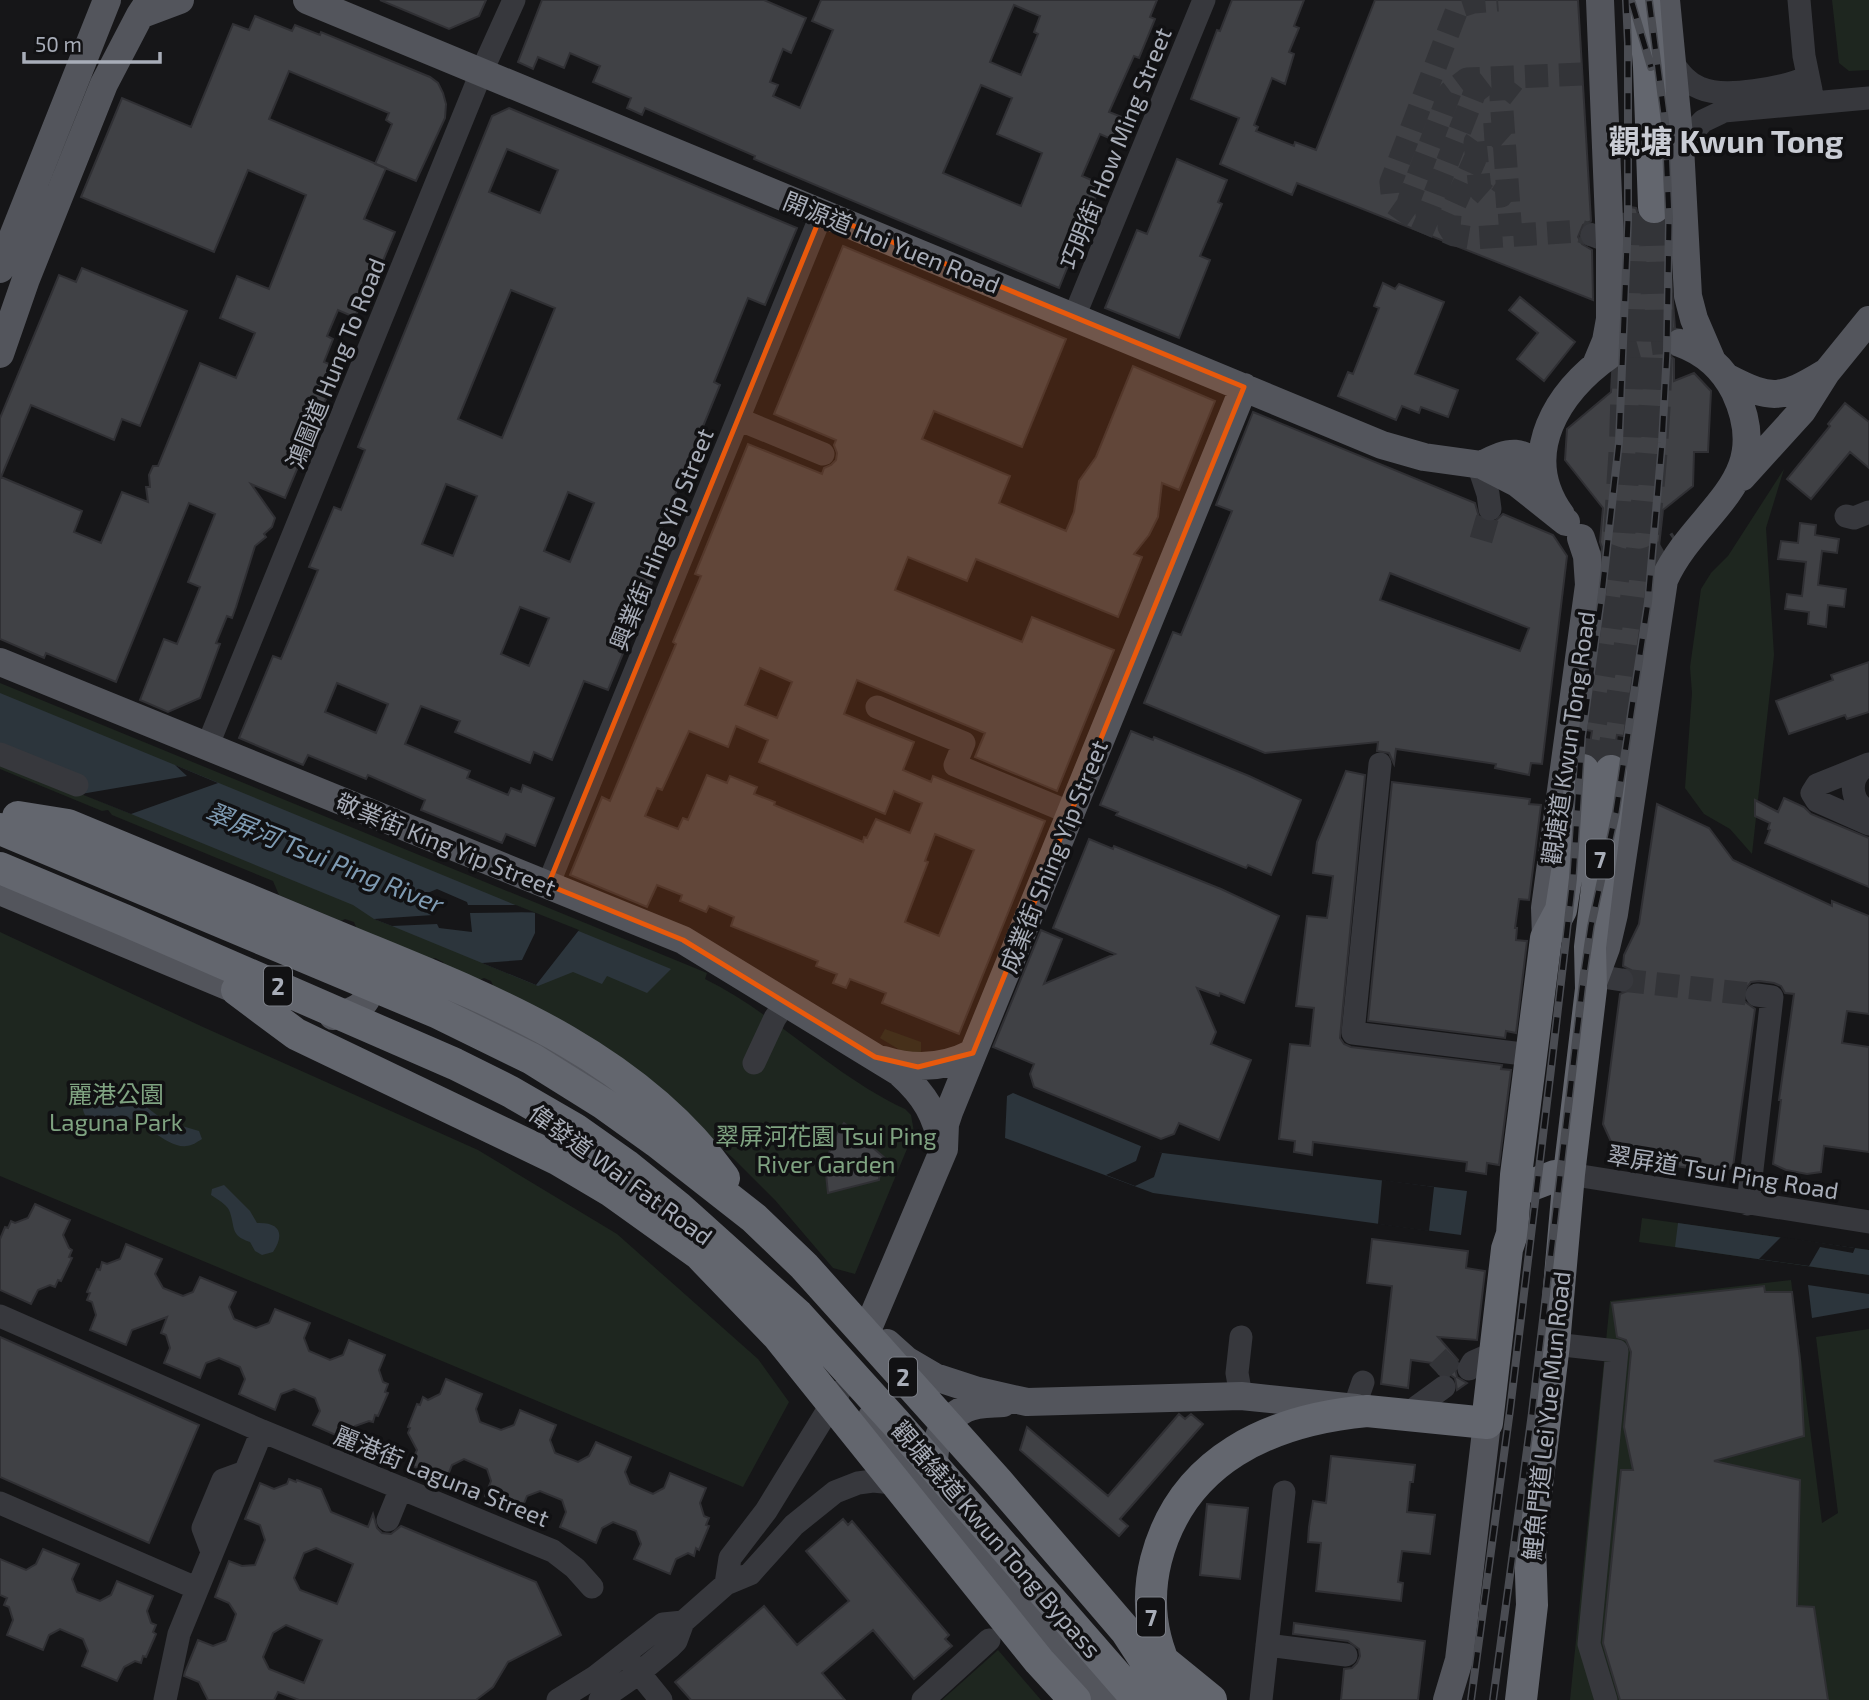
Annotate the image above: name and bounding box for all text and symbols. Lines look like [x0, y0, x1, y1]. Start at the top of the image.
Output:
scale bar [24, 21, 161, 65]
street label: 巧明街 How Ming Street [1053, 23, 1177, 273]
text: 50 m [35, 31, 82, 56]
district label: 觀塘 Kwun Tong [1609, 121, 1844, 159]
street label: 開源道 Hoi Yuen Road [779, 185, 1005, 299]
street label: 鴻圖道 Hung To Road [279, 253, 391, 473]
street label: 興業街 Hing Yip Street [603, 424, 719, 654]
street label: 觀塘道 Kwun Tong Road [1536, 609, 1600, 867]
street label: 成業街 Shing Yip Street [993, 735, 1113, 977]
street label: 敬業街 King Yip Street [332, 787, 560, 901]
water label: 翠屏河 Tsui Ping River [201, 795, 449, 919]
road number: 7 [1586, 839, 1614, 878]
road number: 2 [264, 967, 292, 1006]
park label: 麗港公園 Laguna Park [49, 1079, 183, 1136]
street label: 偉發道 Wai Fat Road [524, 1098, 718, 1250]
park label: 翠屏河花園 Tsui Ping River Garden [715, 1121, 937, 1178]
street label: 翠屏道 Tsui Ping Road [1605, 1139, 1841, 1205]
street label: 鯉魚門道 Lei Yue Mun Road [1516, 1270, 1576, 1562]
road number: 2 [889, 1358, 917, 1396]
street label: 觀塘繞道 Kwun Tong Bypass [886, 1415, 1108, 1663]
street label: 麗港街 Laguna Street [330, 1420, 554, 1532]
road number: 7 [1137, 1598, 1165, 1636]

